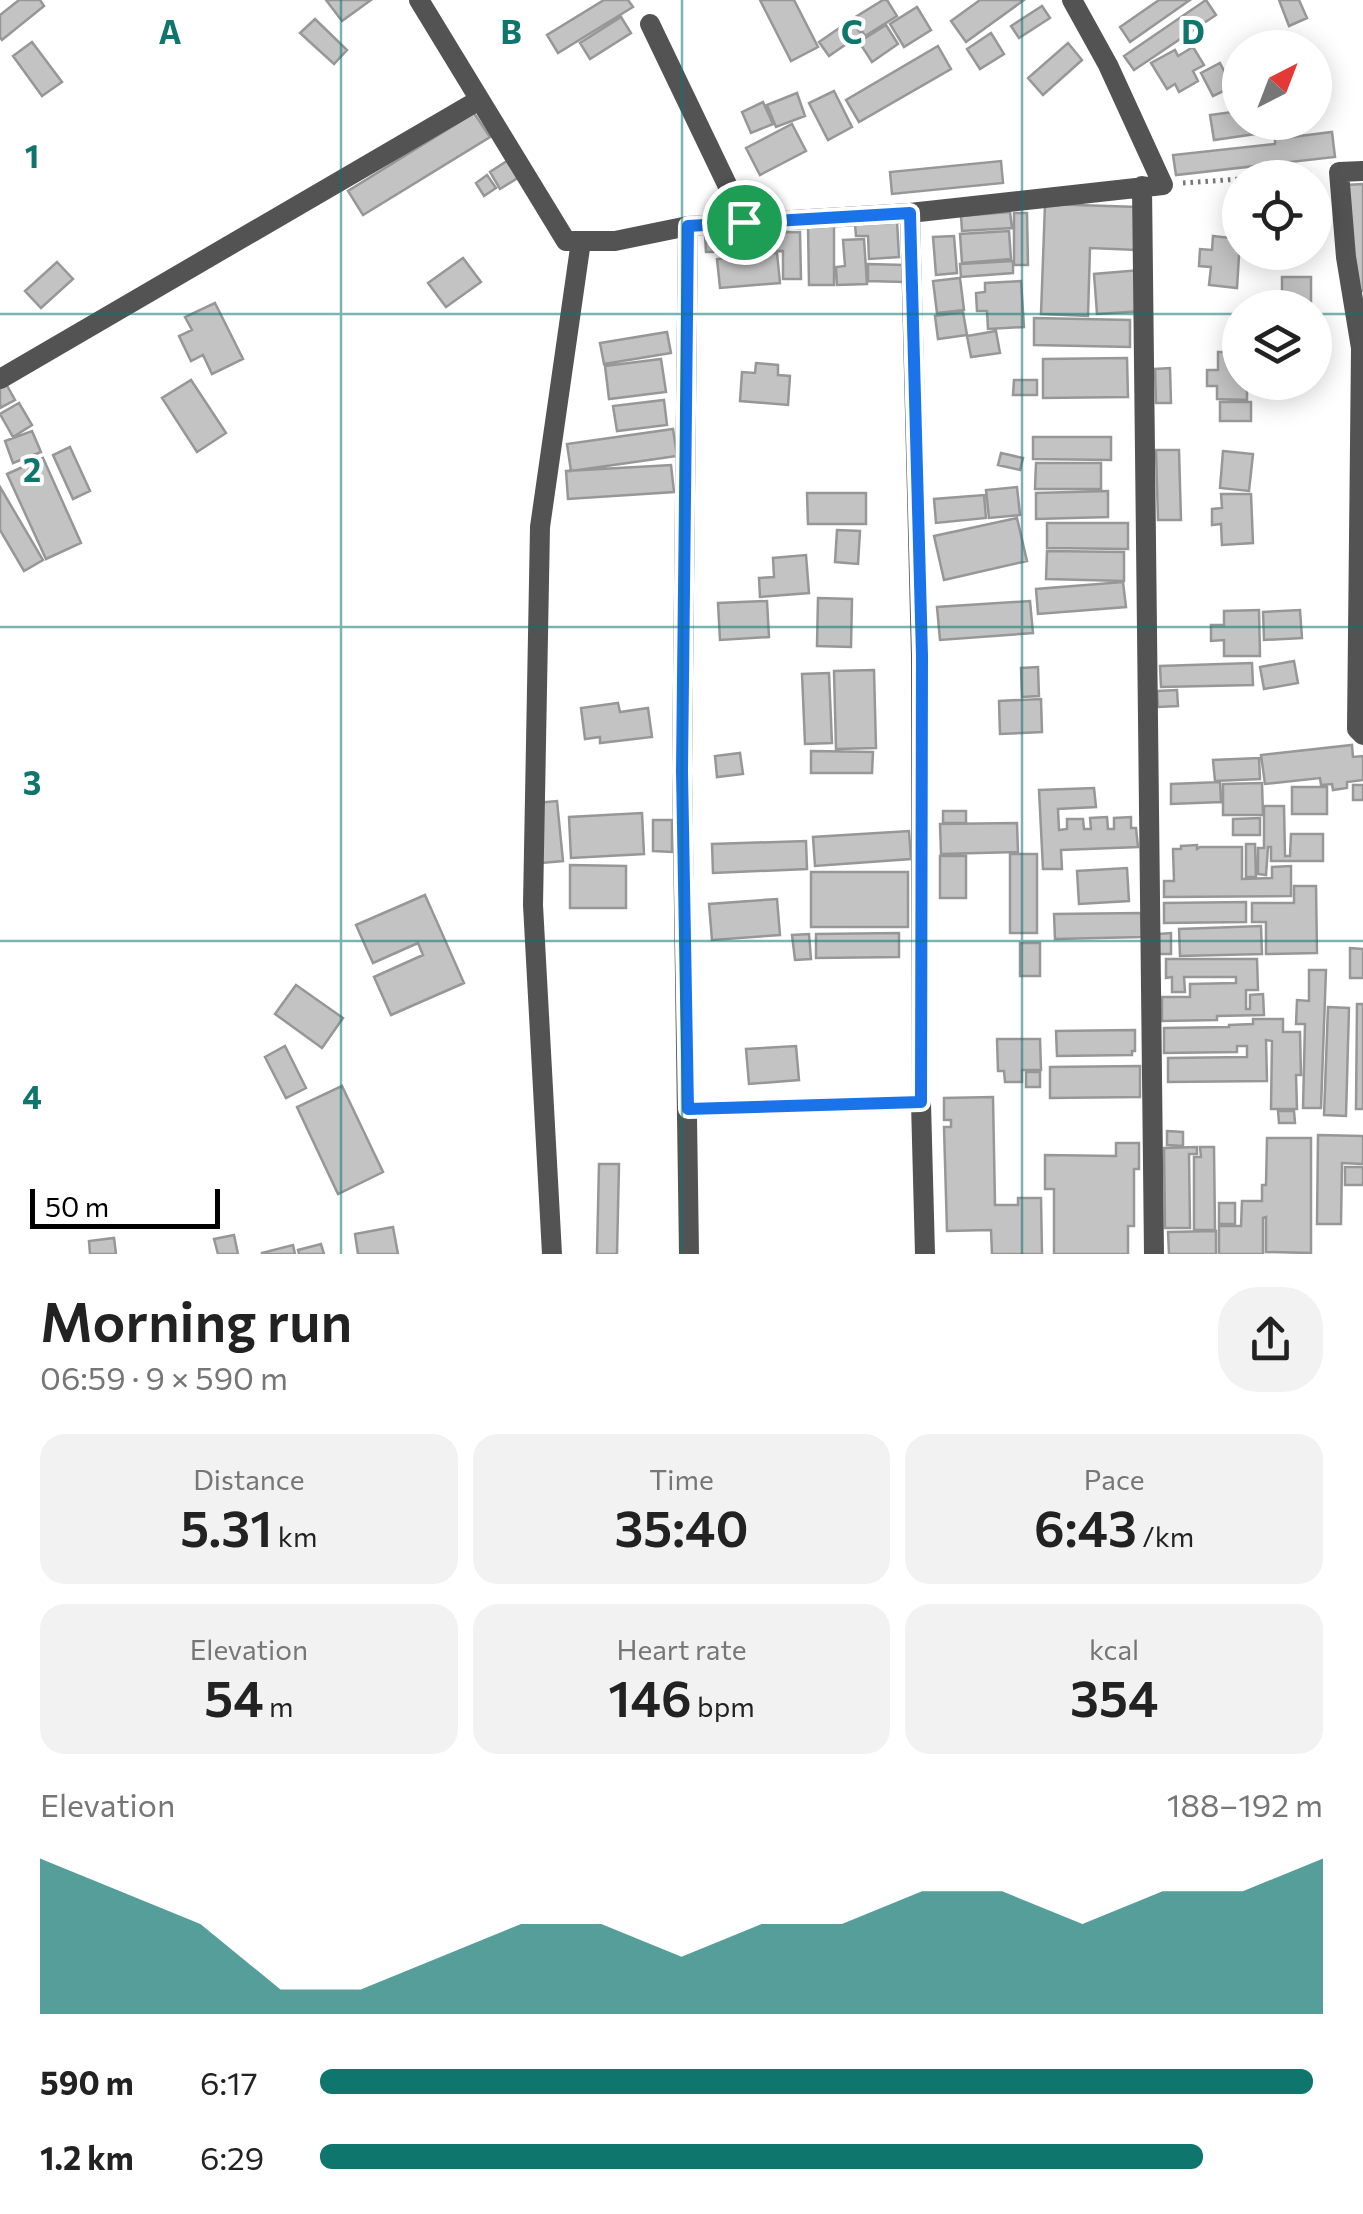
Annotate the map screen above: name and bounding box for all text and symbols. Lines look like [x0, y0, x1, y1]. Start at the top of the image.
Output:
text: A [159, 11, 182, 51]
text: B [500, 11, 522, 51]
text: C [841, 11, 863, 51]
text: D [1181, 11, 1205, 51]
north arrow [1222, 30, 1332, 140]
map controls [1222, 30, 1332, 400]
text: 1 [25, 135, 39, 175]
button: locate [1222, 160, 1332, 270]
pin [702, 180, 787, 265]
icon: arrive [717, 195, 772, 250]
button: layers [1222, 290, 1332, 400]
text: 2 [23, 449, 41, 489]
text: 3 [23, 762, 41, 802]
text: 4 [22, 1076, 42, 1116]
scale bar [30, 1184, 220, 1228]
text: 50 m [45, 1189, 109, 1223]
text: Morning run [40, 1286, 352, 1353]
button: share [1218, 1287, 1323, 1392]
text: 06:59 · 9 × 590 m [40, 1357, 288, 1397]
text: Distance [193, 1462, 304, 1496]
text: Time [649, 1462, 714, 1496]
text: Pace [1084, 1462, 1145, 1496]
text: 5.31 [180, 1496, 272, 1557]
text: 35:40 [614, 1496, 749, 1557]
text: 6:43 [1034, 1496, 1137, 1557]
text: km [272, 1519, 317, 1553]
text: /km [1137, 1519, 1194, 1553]
text: Elevation [190, 1632, 308, 1666]
text: Heart rate [616, 1632, 747, 1666]
text: kcal [1089, 1632, 1139, 1666]
text: 54 [204, 1666, 264, 1727]
text: 146 [608, 1666, 692, 1727]
text: 354 [1070, 1666, 1158, 1727]
text: m [264, 1689, 293, 1723]
text: bpm [692, 1689, 755, 1723]
text: Elevation [40, 1784, 175, 1824]
text: 188–192 m [1167, 1784, 1323, 1824]
text: 590 m [40, 2062, 134, 2102]
text: 6:17 [200, 2062, 258, 2102]
text: 1.2 km [40, 2137, 134, 2177]
text: 6:29 [200, 2137, 264, 2177]

